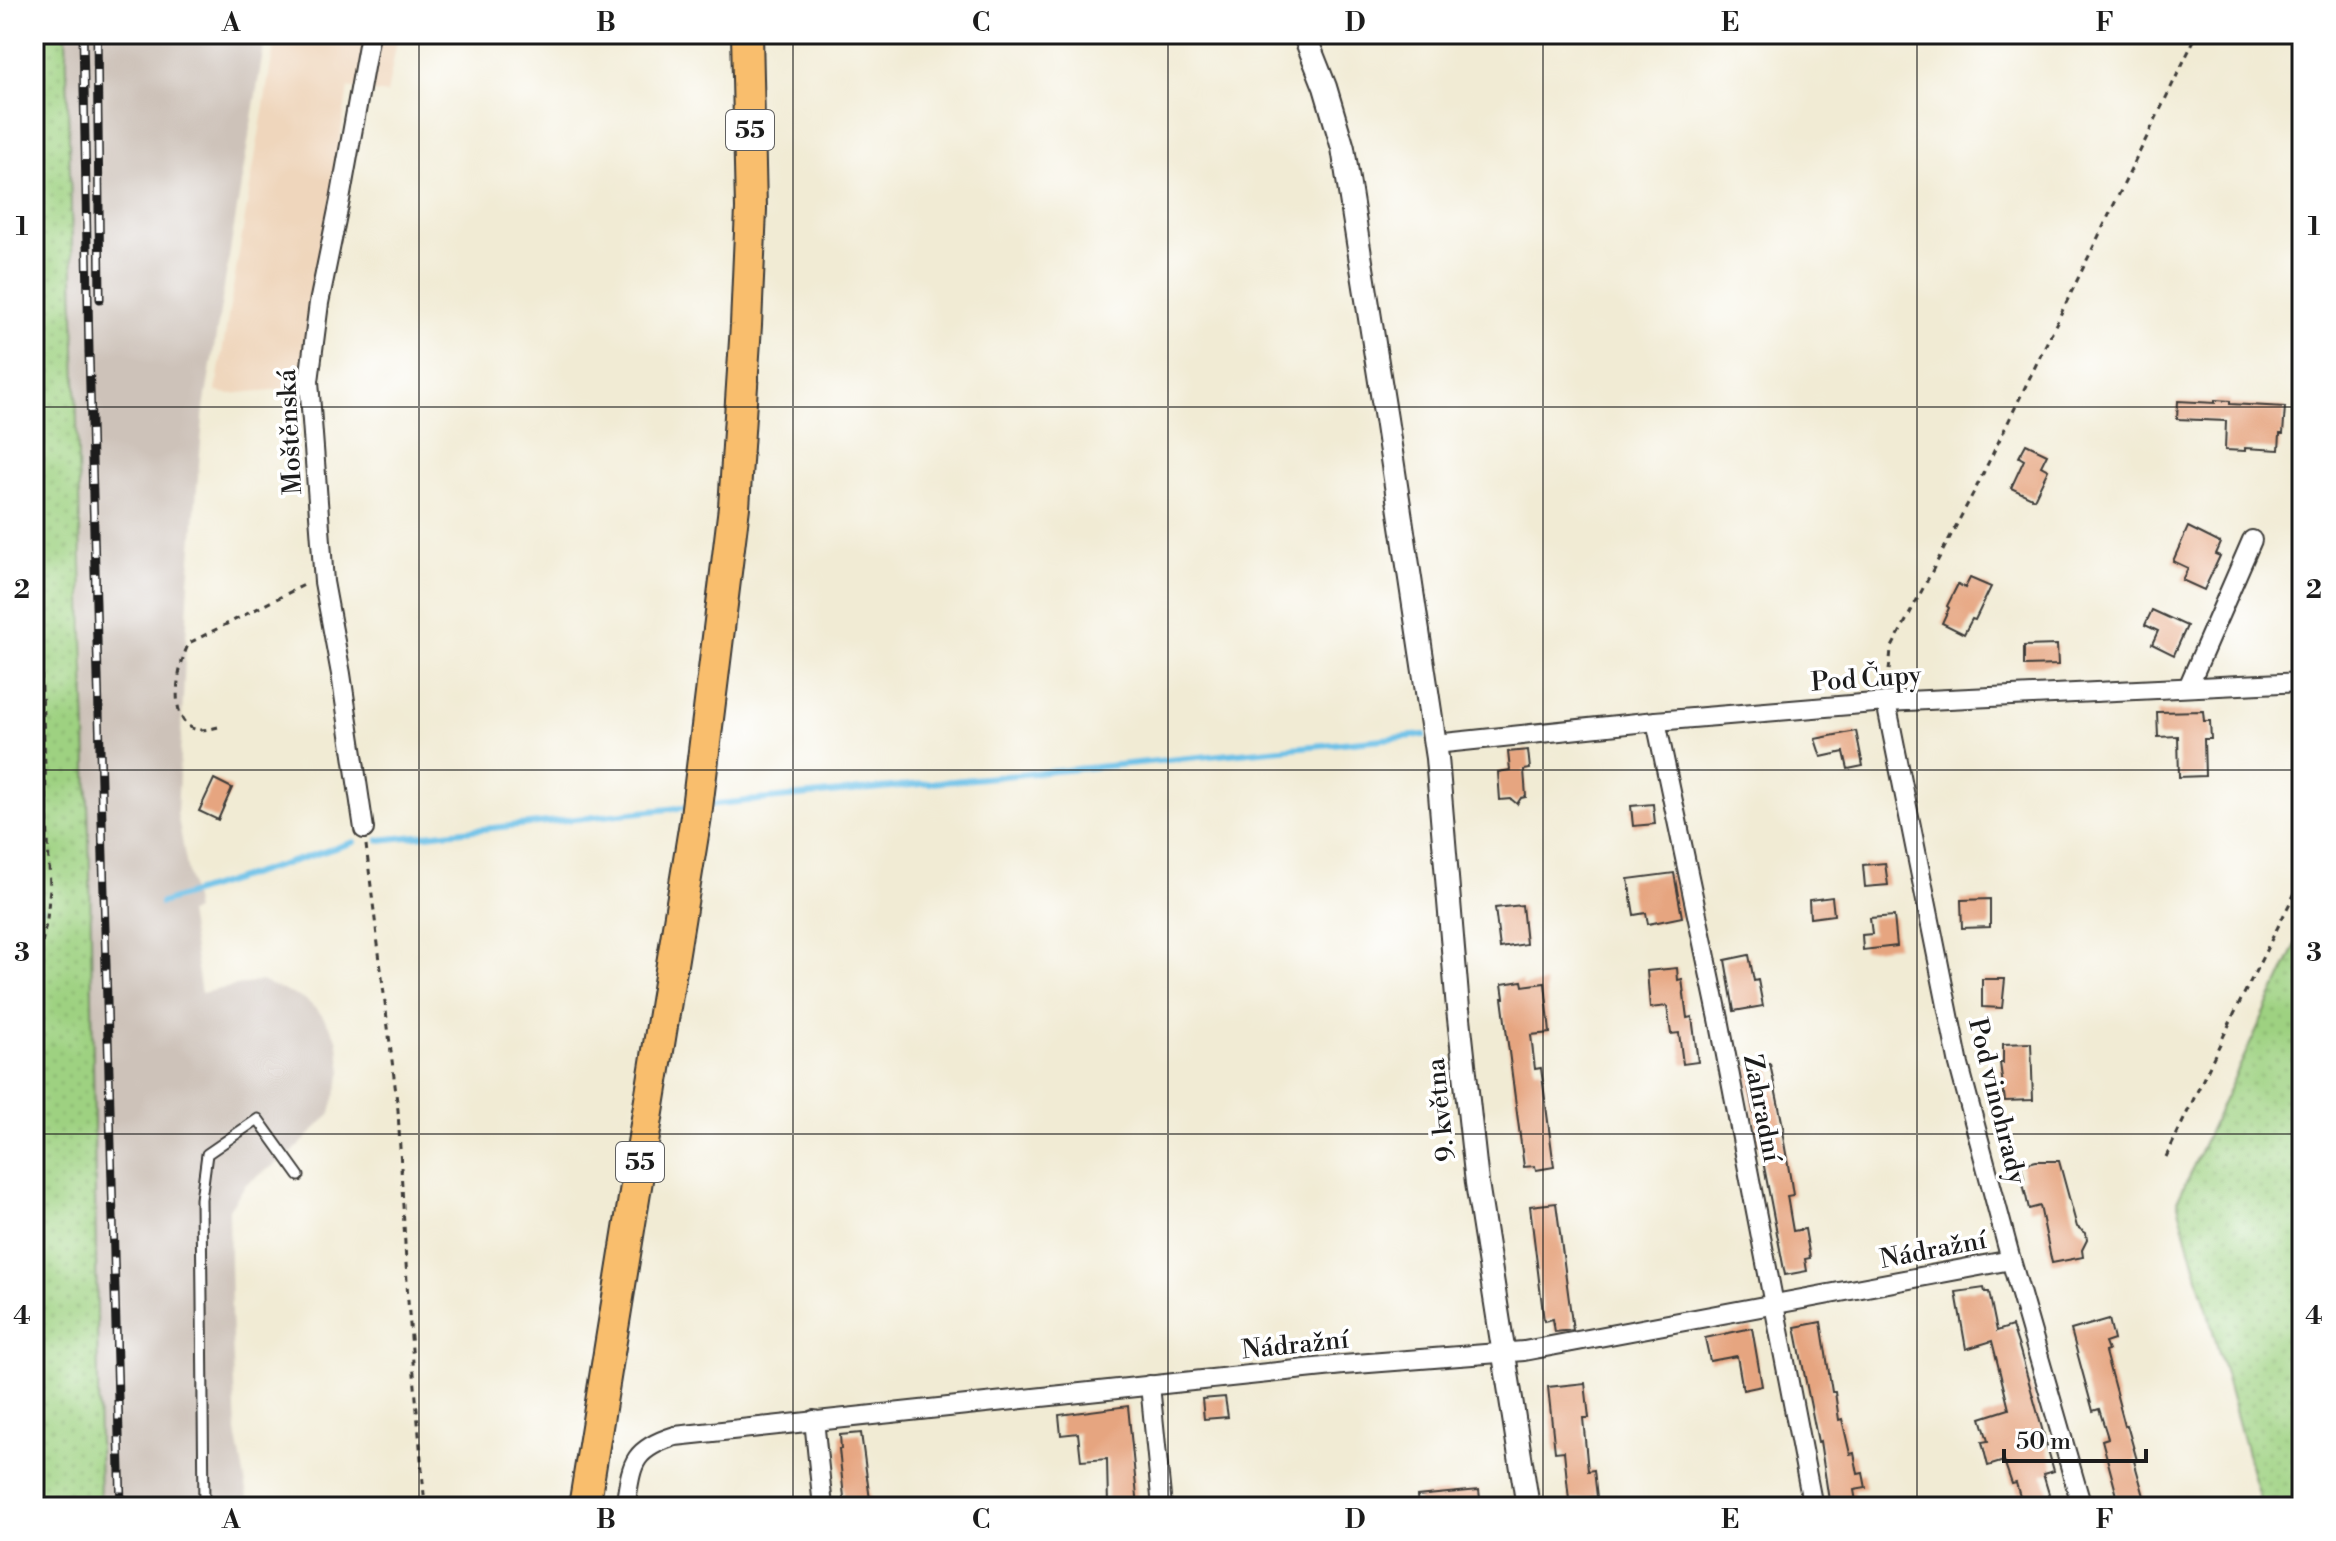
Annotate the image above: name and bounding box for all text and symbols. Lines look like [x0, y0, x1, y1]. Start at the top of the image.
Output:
text: A [221, 7, 241, 39]
text: B [596, 7, 616, 39]
text: C [972, 7, 990, 39]
text: D [1345, 7, 1365, 39]
text: E [1721, 7, 1739, 39]
text: F [2096, 7, 2114, 39]
road number: 55 [726, 110, 774, 150]
text: 1 [16, 211, 29, 243]
text: 1 [2308, 211, 2321, 243]
street label: Moštěnská [271, 367, 309, 496]
text: 2 [14, 574, 30, 606]
text: 2 [2306, 574, 2322, 606]
street label: Pod Čupy [1810, 657, 1923, 699]
text: 3 [14, 937, 30, 969]
text: 3 [2306, 937, 2322, 969]
street label: Pod vinohrady [1961, 1015, 2033, 1188]
street label: Zahradní [1736, 1052, 1788, 1166]
street label: 9. května [1420, 1056, 1462, 1163]
road number: 55 [616, 1142, 664, 1182]
street label: Nádražní [1877, 1224, 1990, 1276]
text: 4 [13, 1300, 31, 1332]
text: 4 [2305, 1300, 2323, 1332]
street label: Nádražní [1240, 1323, 1352, 1367]
scale bar [2004, 1413, 2146, 1463]
text: 50 m [2016, 1427, 2071, 1457]
text: A [221, 1504, 241, 1536]
text: B [596, 1504, 616, 1536]
text: C [972, 1504, 990, 1536]
text: D [1345, 1504, 1365, 1536]
text: E [1721, 1504, 1739, 1536]
text: F [2096, 1504, 2114, 1536]

